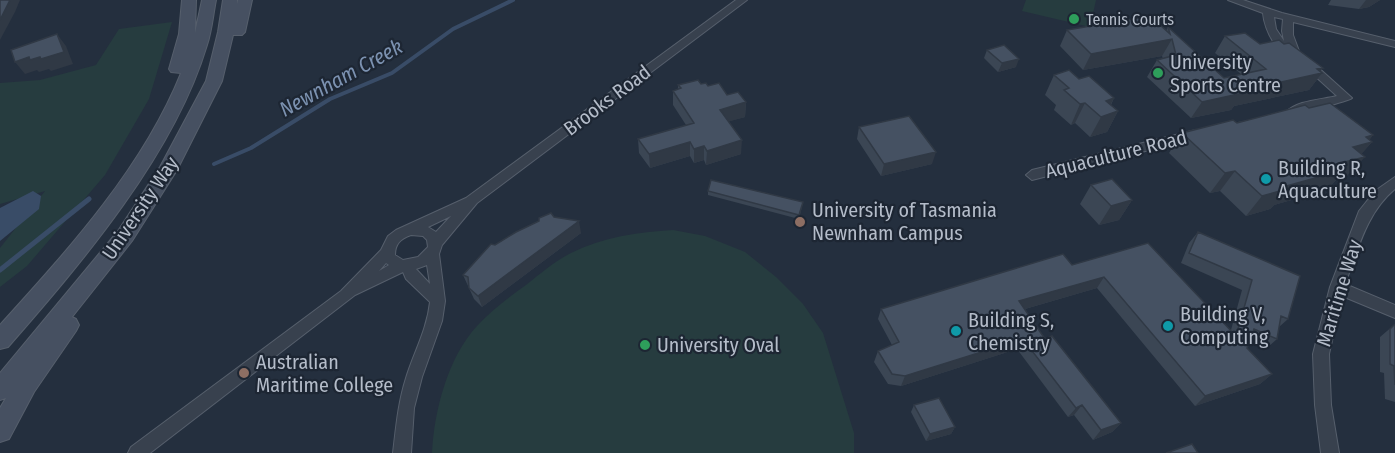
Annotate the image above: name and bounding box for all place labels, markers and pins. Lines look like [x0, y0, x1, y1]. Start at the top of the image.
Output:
place label: Tennis Courts [1086, 10, 1174, 29]
marker: Tennis Courts [1067, 12, 1081, 26]
place label: University Sports Centre [1170, 50, 1281, 97]
marker: University Sports Centre [1151, 66, 1165, 80]
place label: Building R, Aquaculture [1278, 156, 1377, 203]
marker: Building R, Aquaculture [1259, 172, 1273, 186]
place label: University of Tasmania Newnham Campus [812, 198, 997, 245]
marker: University of Tasmania Newnham Campus [793, 215, 807, 229]
place label: Building V, Computing [1180, 302, 1269, 349]
place label: Building S, Chemistry [968, 308, 1054, 355]
marker: Building V, Computing [1161, 319, 1175, 333]
marker: Building S, Chemistry [949, 324, 963, 338]
place label: University Oval [657, 333, 779, 357]
marker: University Oval [638, 338, 652, 352]
place label: Australian Maritime College [256, 350, 393, 397]
marker: Australian Maritime College [237, 366, 251, 380]

